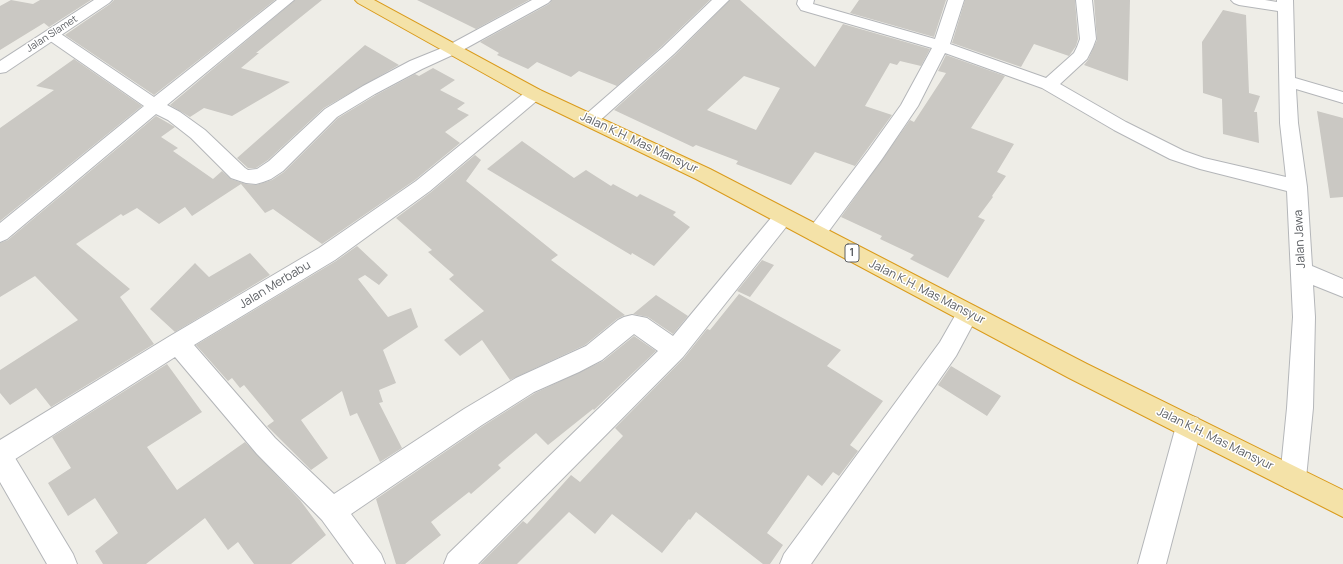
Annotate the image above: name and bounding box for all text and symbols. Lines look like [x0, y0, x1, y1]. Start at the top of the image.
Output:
street label: Jalan Slamet [24, 13, 80, 55]
street label: Jalan K.H. Mas Mansyur [578, 109, 700, 177]
street label: Jalan Jawa [1291, 209, 1309, 269]
road number: 1 [845, 244, 859, 262]
street label: Jalan K.H. Mas Mansyur [867, 256, 987, 328]
street label: Jalan Merbabu [237, 258, 313, 312]
street label: Jalan K.H. Mas Mansyur [1154, 404, 1276, 474]

